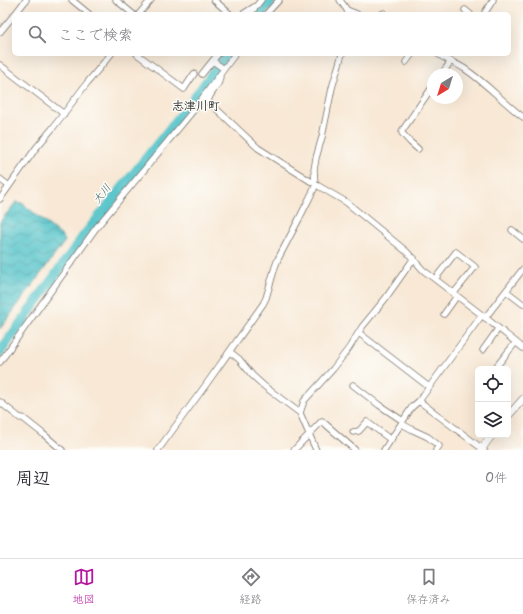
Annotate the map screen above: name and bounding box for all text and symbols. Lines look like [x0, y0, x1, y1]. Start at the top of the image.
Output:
search box [12, 12, 511, 56]
icon: search [26, 23, 48, 45]
text: ここで検索 [58, 25, 133, 45]
north arrow [427, 68, 463, 104]
district label: 志津川町 [172, 98, 220, 114]
water label: 大川 [89, 181, 115, 207]
map controls [475, 366, 511, 438]
button: locate [475, 366, 511, 402]
button: layers [475, 402, 511, 438]
text: 周辺 [16, 467, 50, 489]
text: 0件 [485, 469, 507, 486]
tab: 地図 [73, 566, 95, 607]
tab: 経路 [240, 566, 262, 607]
tab: 保存済み [407, 566, 451, 607]

